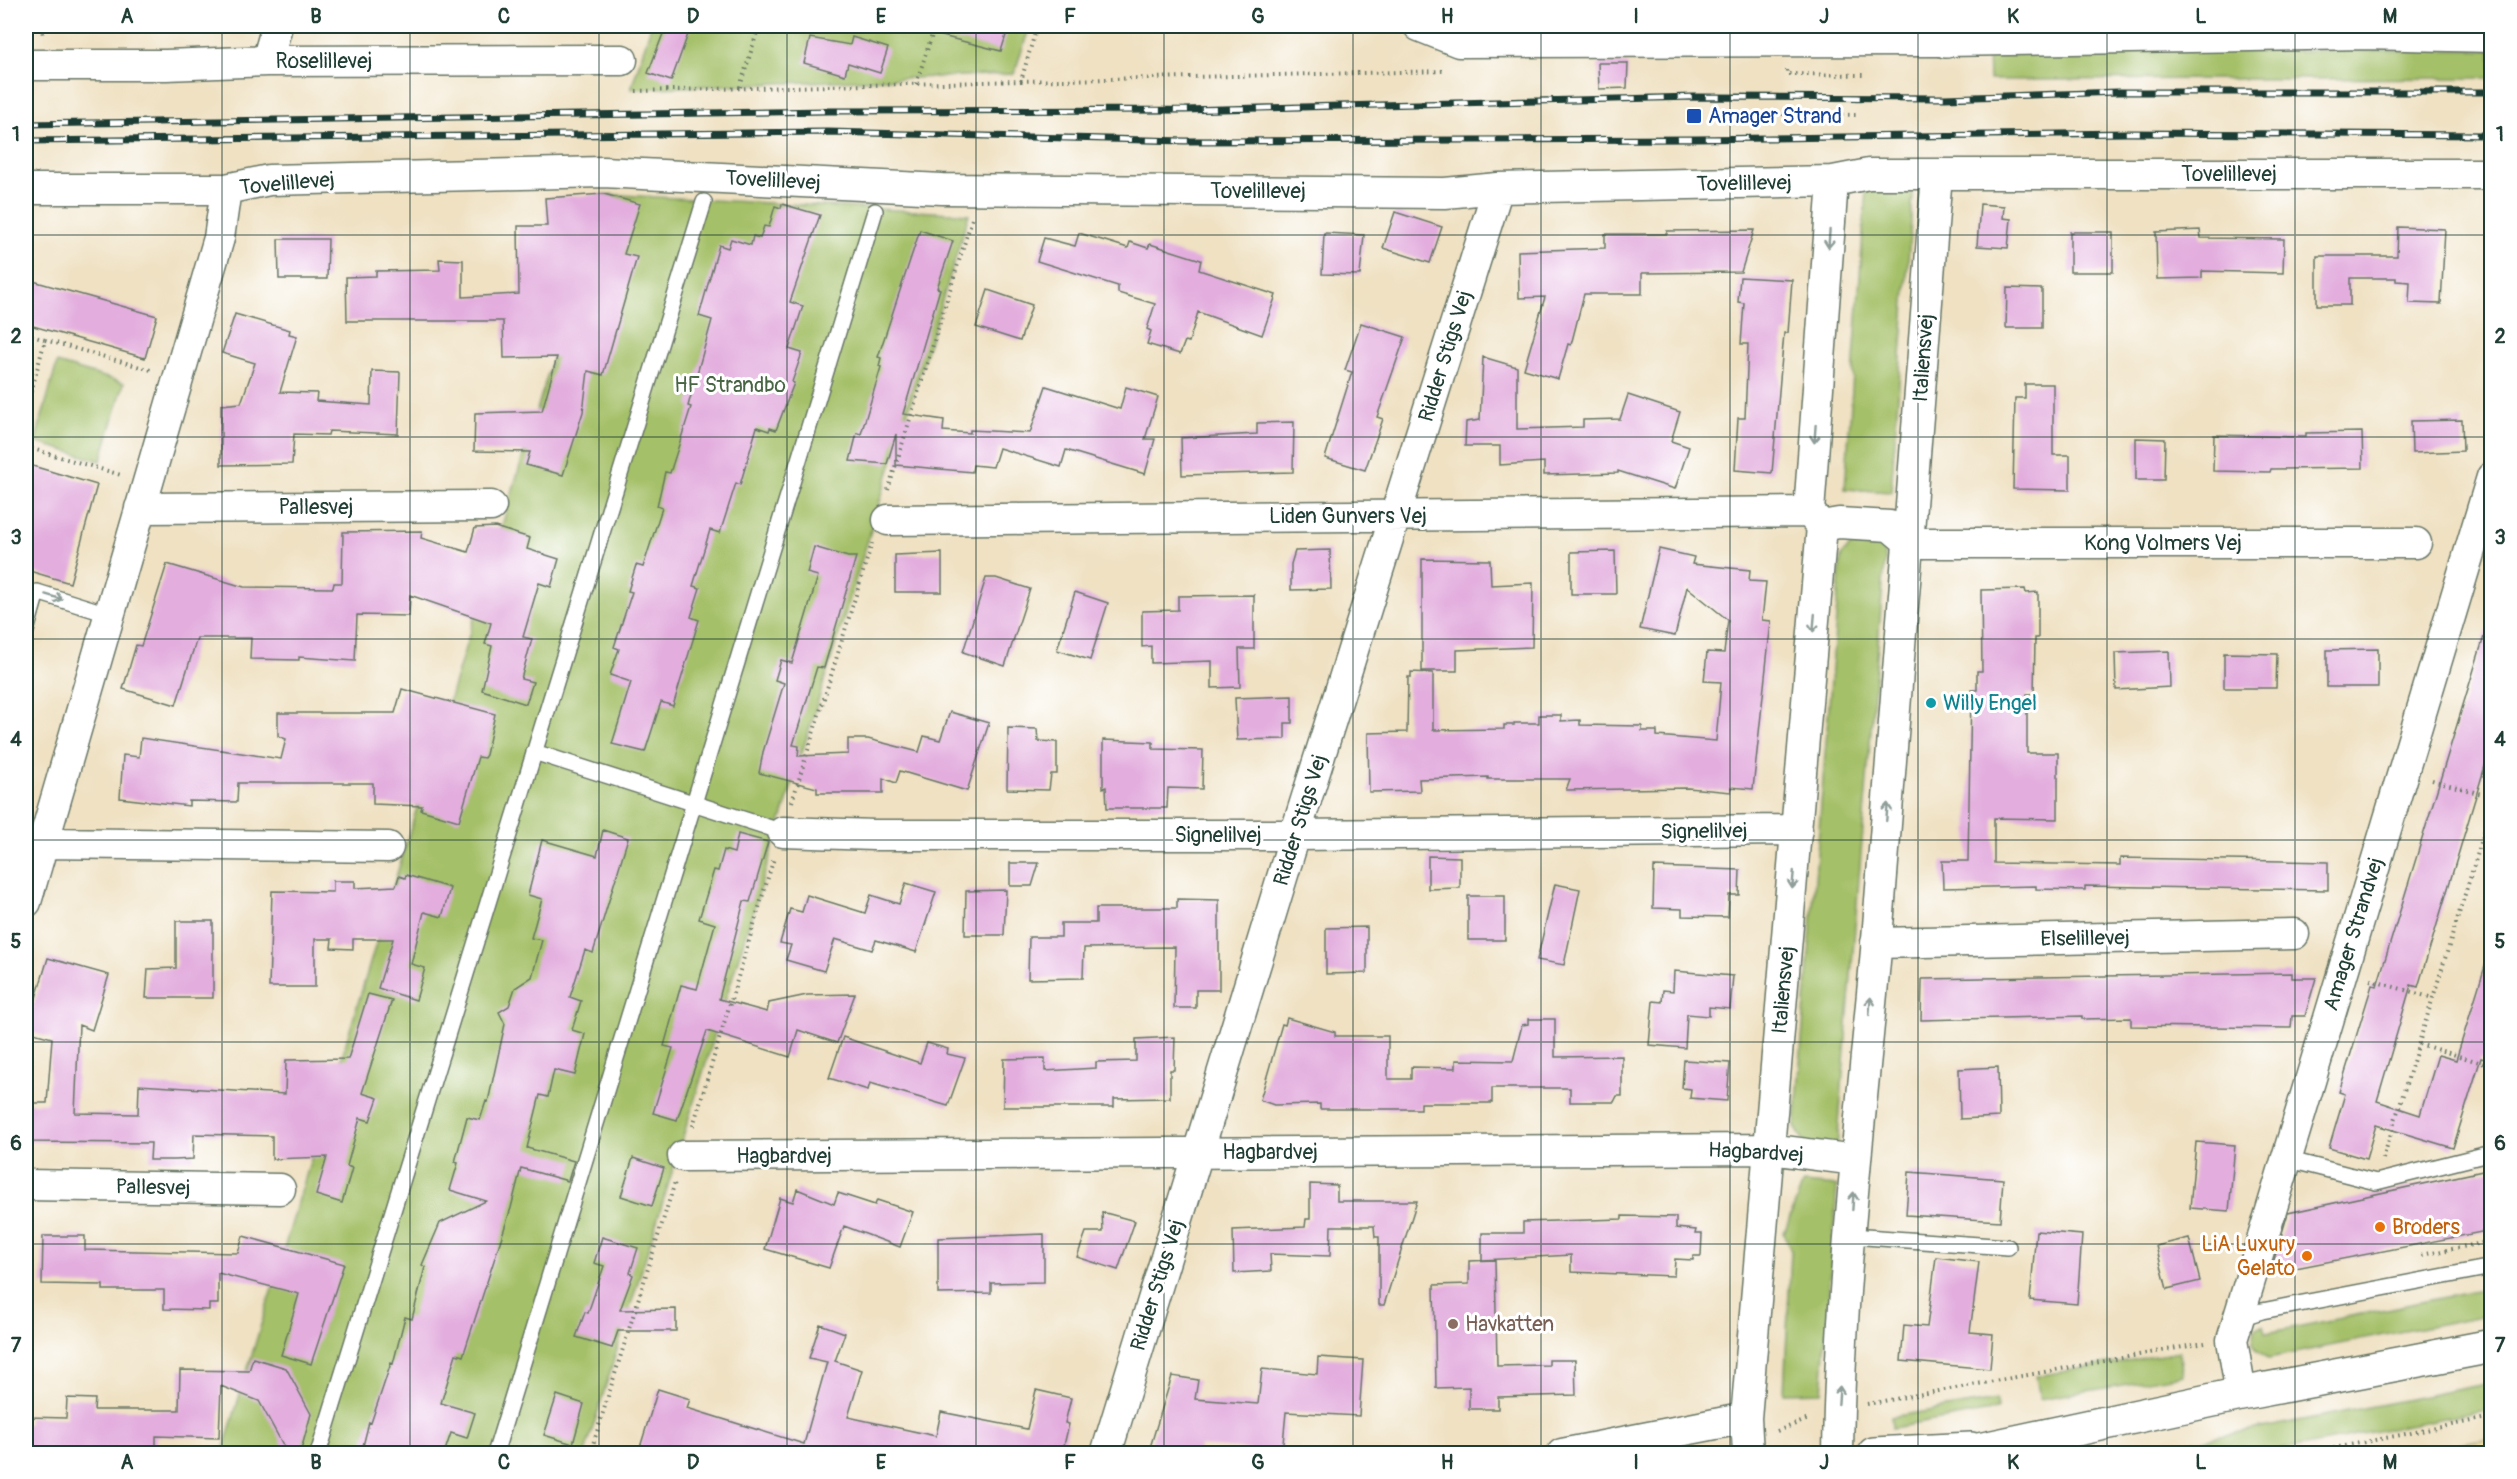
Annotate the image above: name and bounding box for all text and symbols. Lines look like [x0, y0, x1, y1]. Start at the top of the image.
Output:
text: A [121, 4, 134, 29]
text: B [310, 4, 322, 29]
text: C [498, 4, 510, 29]
text: D [687, 4, 700, 29]
text: E [876, 4, 887, 29]
text: F [1064, 4, 1076, 29]
text: G [1251, 4, 1265, 29]
text: H [1441, 4, 1454, 29]
text: I [1633, 4, 1639, 29]
text: J [1819, 4, 1829, 29]
text: K [2007, 4, 2019, 29]
text: L [2195, 4, 2207, 29]
text: M [2383, 4, 2397, 29]
street label: Roselillevej [276, 48, 372, 75]
place label: Amager Strand [1708, 103, 1842, 130]
marker: Amager Strand [1685, 107, 1703, 125]
text: 1 [12, 122, 20, 147]
text: 1 [2496, 122, 2504, 147]
street label: Tovelillevej [2181, 161, 2277, 188]
street label: Tovelillevej [725, 165, 821, 196]
street label: Tovelillevej [238, 166, 336, 201]
street label: Tovelillevej [1696, 169, 1792, 198]
street label: Tovelillevej [1210, 178, 1306, 205]
one-way arrow [1823, 229, 1834, 249]
street label: Ridder Stigs Vej [1413, 287, 1478, 425]
street label: Italiensvej [1907, 313, 1940, 403]
text: 2 [10, 324, 22, 349]
text: 2 [2494, 324, 2506, 349]
park label: HF Strandbo [674, 372, 786, 399]
one-way arrow [1809, 423, 1820, 443]
street label: Pallesvej [279, 494, 353, 521]
street label: Liden Gunvers Vej [1269, 503, 1427, 530]
text: 3 [10, 525, 22, 550]
text: 3 [2494, 525, 2506, 550]
street label: Kong Volmers Vej [2084, 530, 2242, 557]
one-way arrow [44, 592, 63, 603]
one-way arrow [1808, 613, 1819, 632]
place label: Willy Engel [1943, 690, 2037, 717]
marker: Willy Engel [1924, 696, 1938, 710]
text: 4 [10, 727, 22, 752]
text: 4 [2494, 727, 2506, 752]
street label: Ridder Stigs Vej [1268, 751, 1333, 889]
one-way arrow [1882, 803, 1893, 822]
street label: Signelilvej [1660, 817, 1748, 846]
street label: Signelilvej [1174, 822, 1262, 849]
street label: Amager Strandvej [2317, 854, 2390, 1014]
one-way arrow [1787, 870, 1798, 890]
street label: Elselillevej [2040, 924, 2130, 953]
text: 5 [11, 929, 22, 954]
text: 5 [2495, 929, 2506, 954]
street label: Italiensvej [1766, 945, 1801, 1035]
one-way arrow [1865, 997, 1876, 1017]
text: 6 [10, 1131, 22, 1156]
text: 6 [2494, 1131, 2506, 1156]
street label: Hagbardvej [1707, 1137, 1804, 1168]
street label: Hagbardvej [1222, 1139, 1318, 1166]
street label: Hagbardvej [736, 1143, 832, 1170]
street label: Pallesvej [115, 1173, 191, 1202]
one-way arrow [1848, 1191, 1859, 1211]
place label: Broders [2392, 1214, 2461, 1241]
street label: Ridder Stigs Vej [1125, 1216, 1190, 1354]
marker: Broders [2373, 1220, 2387, 1234]
place label: LiA Luxury Gelato [2201, 1231, 2295, 1282]
marker: LiA Luxury Gelato [2300, 1249, 2314, 1263]
place label: Havkatten [1465, 1311, 1554, 1338]
marker: Havkatten [1446, 1317, 1460, 1331]
text: 7 [11, 1333, 22, 1358]
text: 7 [2495, 1333, 2506, 1358]
one-way arrow [1834, 1386, 1845, 1406]
text: A [121, 1450, 134, 1475]
text: B [310, 1450, 322, 1475]
text: C [498, 1450, 510, 1475]
text: D [687, 1450, 700, 1475]
text: E [876, 1450, 887, 1475]
text: F [1064, 1450, 1076, 1475]
text: G [1251, 1450, 1265, 1475]
text: H [1441, 1450, 1454, 1475]
text: I [1633, 1450, 1639, 1475]
text: J [1819, 1450, 1829, 1475]
text: K [2007, 1450, 2019, 1475]
text: L [2195, 1450, 2207, 1475]
text: M [2383, 1450, 2397, 1475]

